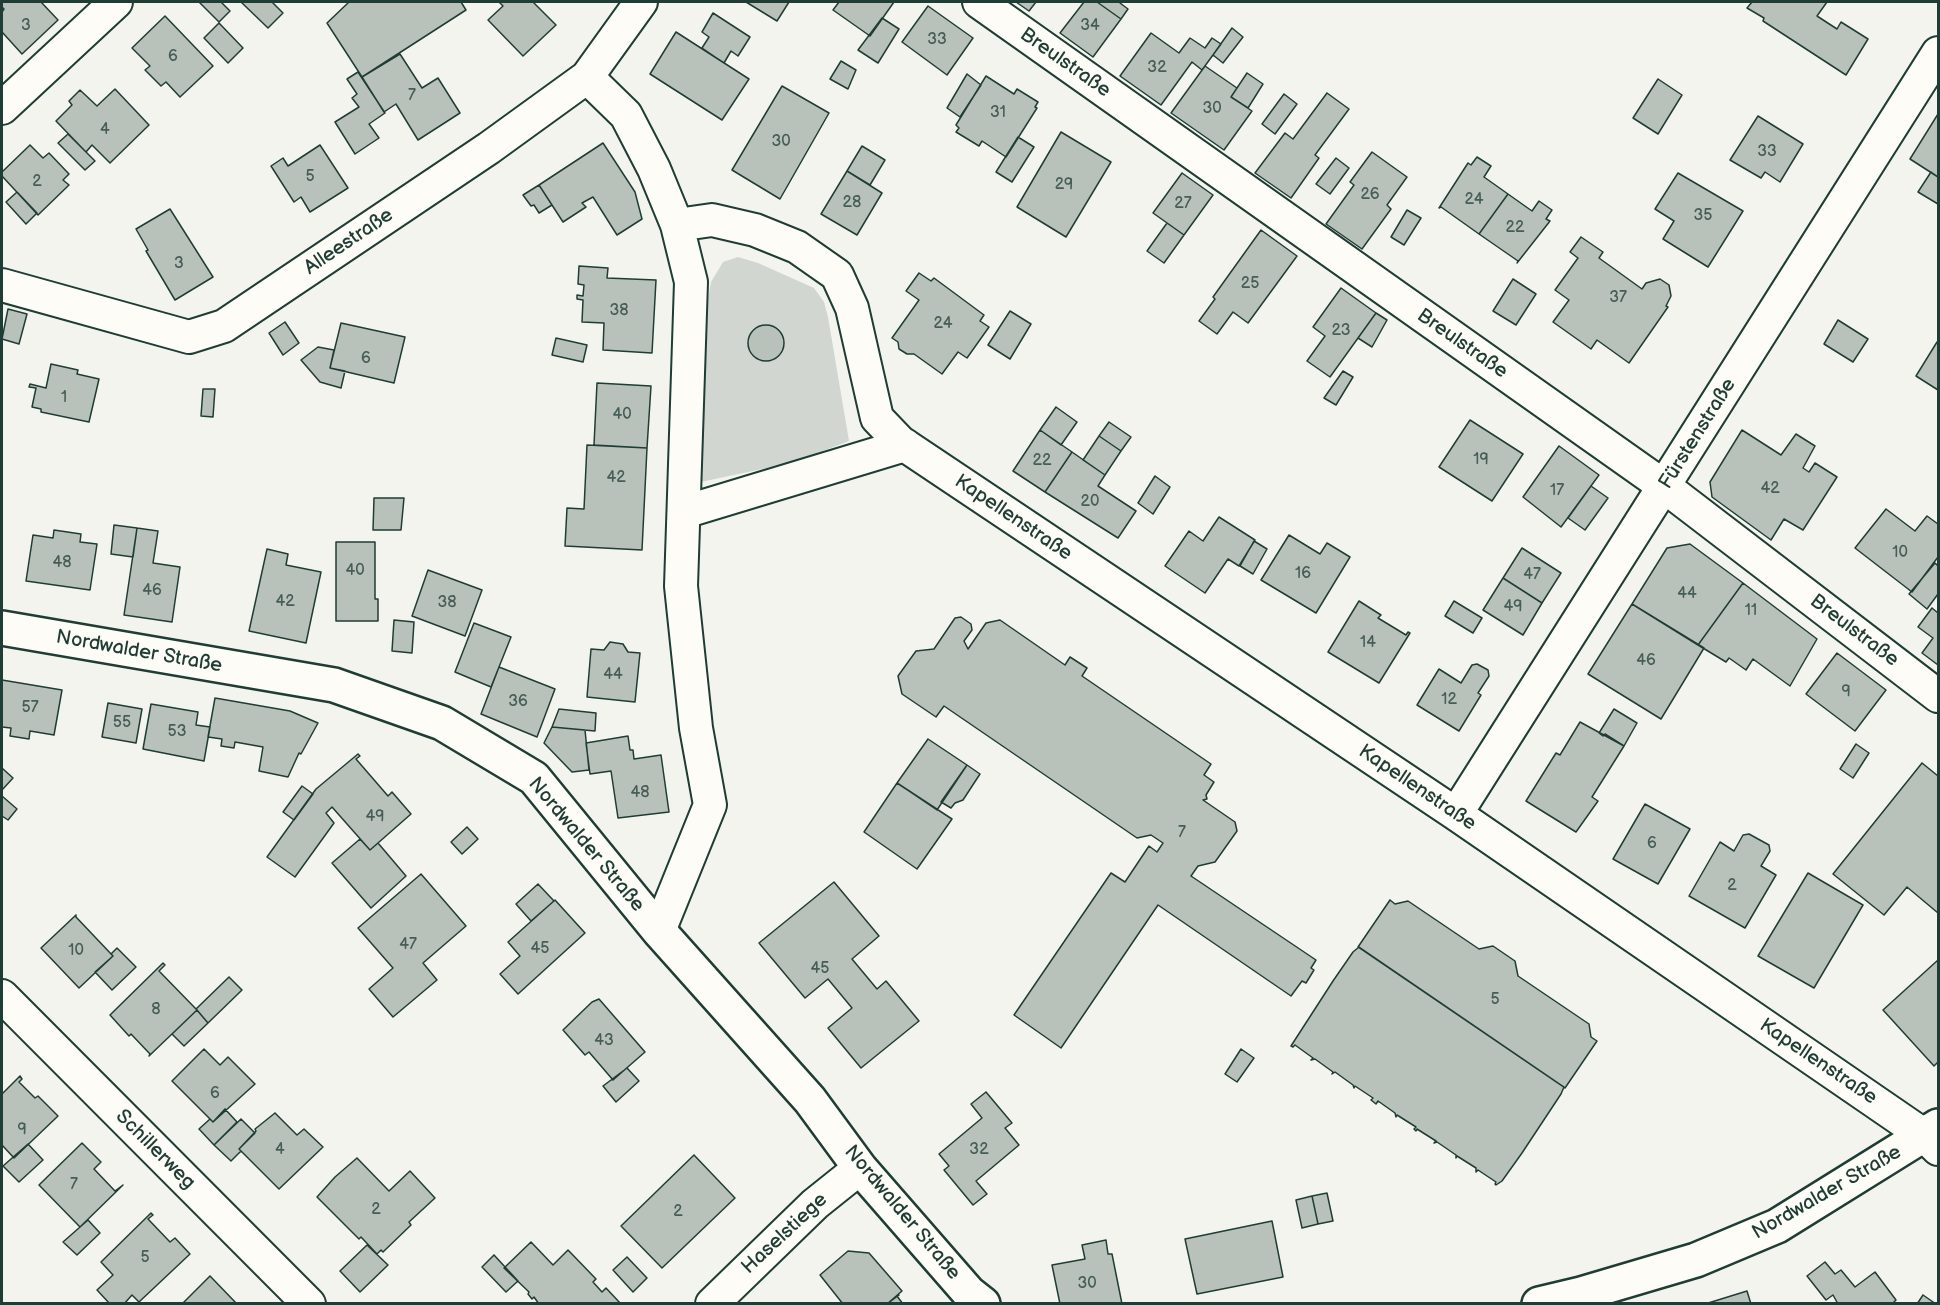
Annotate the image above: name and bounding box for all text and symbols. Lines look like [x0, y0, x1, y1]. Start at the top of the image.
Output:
house number: 3 [21, 16, 31, 36]
house number: 34 [1080, 16, 1100, 36]
street label: Breulstraße [1015, 23, 1115, 103]
house number: 33 [927, 30, 947, 50]
house number: 6 [168, 47, 178, 67]
house number: 32 [1147, 58, 1167, 78]
house number: 7 [408, 86, 416, 106]
house number: 30 [1202, 99, 1222, 119]
house number: 31 [990, 103, 1006, 123]
house number: 4 [100, 120, 110, 140]
house number: 30 [771, 132, 791, 152]
house number: 33 [1757, 142, 1777, 162]
house number: 5 [305, 167, 315, 187]
house number: 2 [32, 172, 42, 192]
house number: 29 [1055, 175, 1073, 195]
house number: 26 [1360, 185, 1380, 205]
house number: 24 [1465, 190, 1483, 210]
house number: 28 [843, 193, 861, 213]
house number: 27 [1174, 194, 1192, 214]
street label: Alleestraße [300, 204, 398, 280]
house number: 35 [1693, 206, 1713, 226]
house number: 22 [1506, 218, 1524, 238]
house number: 3 [174, 254, 184, 274]
house number: 25 [1241, 274, 1259, 294]
house number: 37 [1609, 288, 1627, 308]
house number: 38 [609, 301, 629, 321]
street label: Breulstraße [1412, 304, 1512, 384]
house number: 24 [934, 314, 952, 334]
house number: 23 [1332, 321, 1350, 341]
house number: 6 [361, 349, 371, 369]
street label: Fürstenstraße [1654, 374, 1742, 494]
house number: 1 [61, 388, 67, 408]
house number: 40 [612, 405, 632, 425]
house number: 19 [1473, 450, 1489, 470]
house number: 22 [1033, 451, 1051, 471]
house number: 42 [606, 468, 626, 488]
street label: Kapellenstraße [950, 470, 1076, 566]
house number: 42 [1760, 479, 1780, 499]
house number: 17 [1550, 481, 1564, 501]
house number: 20 [1081, 492, 1099, 512]
house number: 10 [1892, 543, 1908, 563]
house number: 48 [52, 553, 72, 573]
house number: 40 [345, 561, 365, 581]
house number: 16 [1295, 564, 1311, 584]
house number: 47 [1523, 565, 1541, 585]
house number: 46 [142, 581, 162, 601]
house number: 44 [1677, 584, 1697, 604]
street label: Breulstraße [1805, 590, 1903, 672]
house number: 42 [275, 592, 295, 612]
house number: 38 [437, 593, 457, 613]
house number: 49 [1503, 597, 1523, 617]
house number: 11 [1745, 601, 1757, 621]
street label: Nordwalder Straße [54, 626, 224, 678]
house number: 14 [1360, 633, 1376, 653]
house number: 46 [1636, 651, 1656, 671]
house number: 44 [603, 665, 623, 685]
house number: 9 [1841, 682, 1851, 702]
house number: 12 [1441, 690, 1457, 710]
house number: 36 [508, 692, 528, 712]
house number: 57 [21, 698, 39, 718]
house number: 55 [113, 713, 131, 733]
house number: 53 [167, 722, 187, 742]
street label: Kapellenstraße [1354, 740, 1480, 836]
street label: Nordwalder Straße [523, 773, 649, 917]
house number: 48 [630, 783, 650, 803]
house number: 49 [365, 807, 385, 827]
house number: 7 [1178, 823, 1186, 843]
house number: 6 [1647, 834, 1657, 854]
house number: 2 [1727, 876, 1737, 896]
house number: 47 [399, 935, 417, 955]
house number: 45 [531, 939, 549, 959]
house number: 10 [68, 941, 84, 961]
house number: 45 [811, 959, 829, 979]
house number: 5 [1490, 990, 1500, 1010]
house number: 8 [151, 1000, 161, 1020]
street label: Kapellenstraße [1755, 1014, 1881, 1110]
house number: 43 [594, 1031, 614, 1051]
house number: 6 [210, 1084, 220, 1104]
street label: Schillerweg [110, 1105, 200, 1195]
house number: 9 [17, 1120, 27, 1140]
house number: 4 [275, 1140, 285, 1160]
house number: 32 [969, 1140, 989, 1160]
street label: Nordwalder Straße [839, 1141, 965, 1285]
street label: Nordwalder Straße [1748, 1141, 1906, 1245]
house number: 7 [70, 1175, 78, 1195]
street label: Haselstiege [737, 1188, 833, 1280]
house number: 2 [371, 1200, 381, 1220]
house number: 2 [673, 1202, 683, 1222]
house number: 5 [140, 1248, 150, 1268]
house number: 30 [1077, 1274, 1097, 1294]

